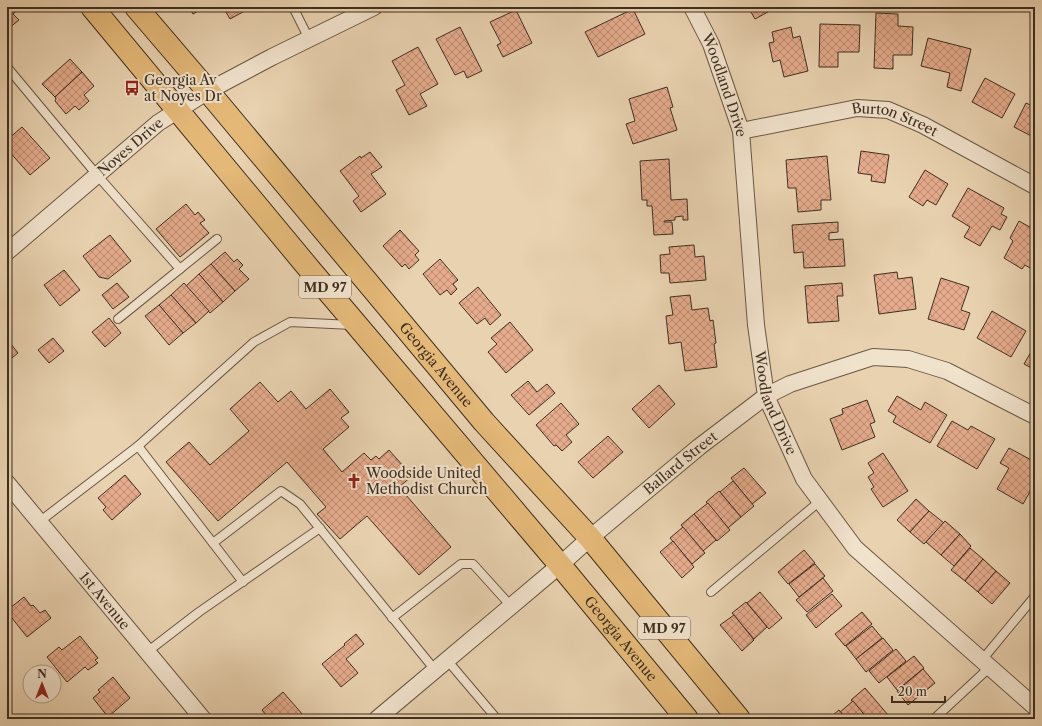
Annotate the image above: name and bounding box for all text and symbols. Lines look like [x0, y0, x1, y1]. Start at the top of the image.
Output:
street label: Woodland Drive [697, 29, 750, 138]
place label: Georgia Av at Noyes Dr [144, 71, 222, 105]
bus stop icon: Georgia Av at Noyes Dr [123, 79, 141, 97]
street label: Burton Street [850, 98, 941, 140]
street label: Noyes Drive [94, 114, 167, 180]
road number: MD 97 [299, 276, 351, 298]
street label: Georgia Avenue [396, 318, 477, 411]
street label: Woodland Drive [751, 349, 801, 458]
street label: Ballard Street [640, 427, 721, 499]
place label: Woodside United Methodist Church [365, 464, 488, 498]
church icon: Woodside United Methodist Church [345, 472, 363, 490]
street label: 1st Avenue [76, 568, 134, 633]
street label: Georgia Avenue [580, 592, 661, 685]
road number: MD 97 [638, 617, 690, 639]
north arrow [22, 664, 62, 704]
text: N [37, 667, 47, 681]
scale bar [892, 678, 945, 704]
text: 20 m [898, 684, 927, 699]

